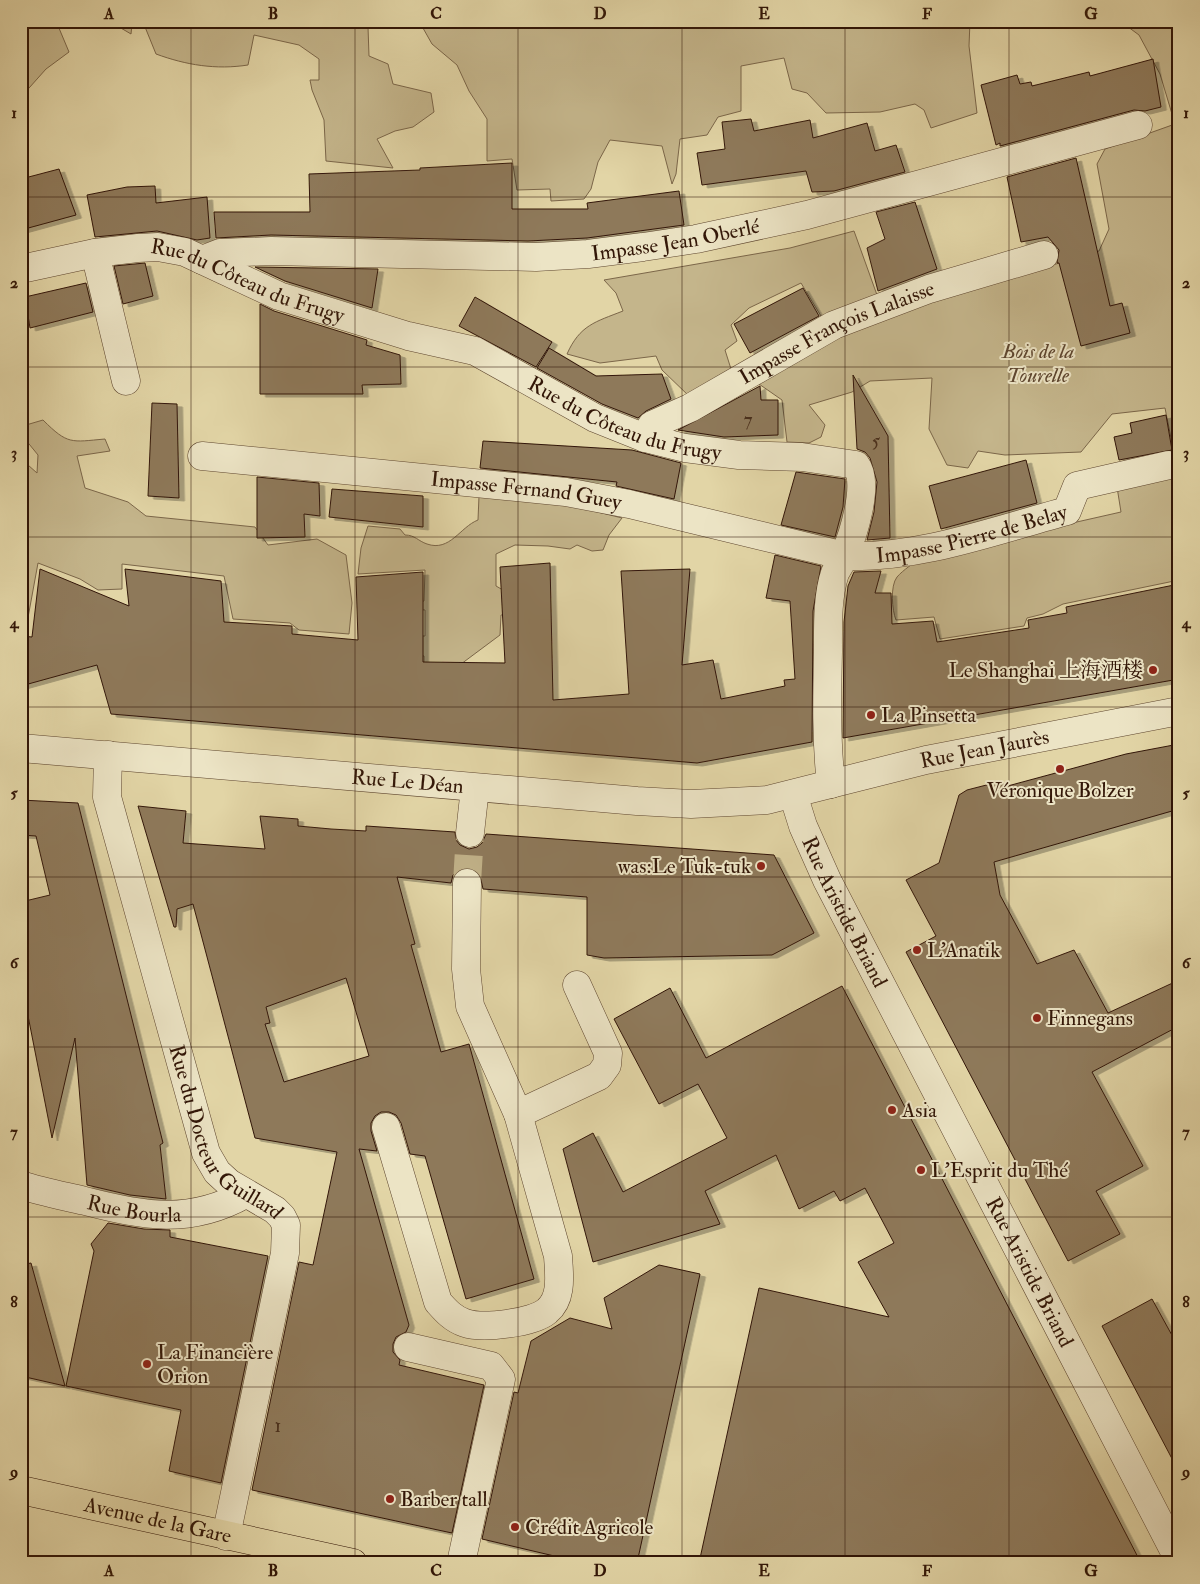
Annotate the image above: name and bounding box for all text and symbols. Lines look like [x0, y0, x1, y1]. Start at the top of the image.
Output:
text: A [103, 4, 115, 24]
text: B [268, 4, 278, 24]
text: C [430, 4, 442, 24]
text: D [593, 4, 607, 24]
text: E [758, 4, 770, 24]
text: F [922, 4, 932, 24]
text: G [1084, 4, 1098, 24]
text: 1 [11, 103, 17, 123]
text: 1 [1183, 103, 1189, 123]
street label: Impasse Jean Oberlé [590, 213, 762, 267]
street label: Rue du Côteau du Frugy [148, 233, 348, 330]
text: 2 [10, 273, 18, 293]
text: 2 [1182, 273, 1190, 293]
street label: Impasse François Lalaisse [734, 275, 938, 391]
park label: Bois de la Tourelle [1001, 338, 1074, 389]
street label: Rue du Côteau du Frugy [523, 370, 724, 467]
house number: 7 [744, 408, 753, 432]
house number: 5 [872, 429, 881, 453]
text: 3 [11, 443, 17, 463]
text: 3 [1183, 443, 1189, 463]
street label: Impasse Fernand Guey [429, 466, 625, 516]
street label: Impasse Pierre de Belay [875, 498, 1071, 570]
text: 4 [9, 613, 20, 633]
text: 4 [1181, 613, 1192, 633]
place label: Le Shanghai 上海酒楼 [948, 657, 1143, 684]
marker: Le Shanghai 上海酒楼 [1147, 664, 1159, 676]
place label: La Pinsetta [881, 702, 976, 729]
marker: La Pinsetta [865, 709, 877, 721]
street label: Rue Jean Jaurès [918, 723, 1051, 775]
street label: Rue Le Déan [350, 763, 465, 800]
marker: Véronique Bolzer [1054, 763, 1066, 775]
place label: Véronique Bolzer [987, 777, 1134, 804]
text: 5 [10, 783, 18, 803]
text: 5 [1182, 783, 1190, 803]
street label: Rue Aristide Briand [795, 832, 894, 993]
place label: was:Le Tuk-tuk [618, 853, 751, 880]
marker: was:Le Tuk-tuk [755, 860, 767, 872]
place label: L'Anatik [927, 937, 1000, 964]
marker: L'Anatik [911, 944, 923, 956]
text: 6 [10, 953, 20, 973]
text: 6 [1182, 953, 1192, 973]
place label: Finnegans [1047, 1005, 1133, 1032]
marker: Finnegans [1031, 1012, 1043, 1024]
street label: Rue du Docteur Guillard [163, 1042, 290, 1225]
place label: Asia [901, 1097, 937, 1124]
marker: Asia [886, 1104, 898, 1116]
text: 7 [10, 1122, 18, 1142]
text: 7 [1182, 1122, 1190, 1142]
place label: L'Esprit du Thé [931, 1157, 1068, 1184]
marker: L'Esprit du Thé [915, 1164, 927, 1176]
street label: Rue Bourla [84, 1189, 183, 1229]
street label: Rue Aristide Briand [979, 1192, 1080, 1353]
text: 8 [10, 1292, 18, 1312]
text: 8 [1182, 1292, 1190, 1312]
place label: La Financière Orion [157, 1339, 274, 1390]
marker: La Financière Orion [141, 1358, 153, 1370]
house number: 1 [275, 1414, 281, 1438]
text: 9 [8, 1462, 18, 1482]
text: 9 [1180, 1462, 1190, 1482]
place label: Barber tall [400, 1486, 488, 1513]
street label: Avenue de la Gare [80, 1491, 234, 1550]
marker: Barber tall [384, 1493, 396, 1505]
place label: Crédit Agricole [525, 1514, 653, 1541]
marker: Crédit Agricole [509, 1521, 521, 1533]
text: A [103, 1561, 115, 1581]
text: B [268, 1561, 278, 1581]
text: C [430, 1561, 442, 1581]
text: D [593, 1561, 607, 1581]
text: E [758, 1561, 770, 1581]
text: F [922, 1561, 932, 1581]
text: G [1084, 1561, 1098, 1581]

